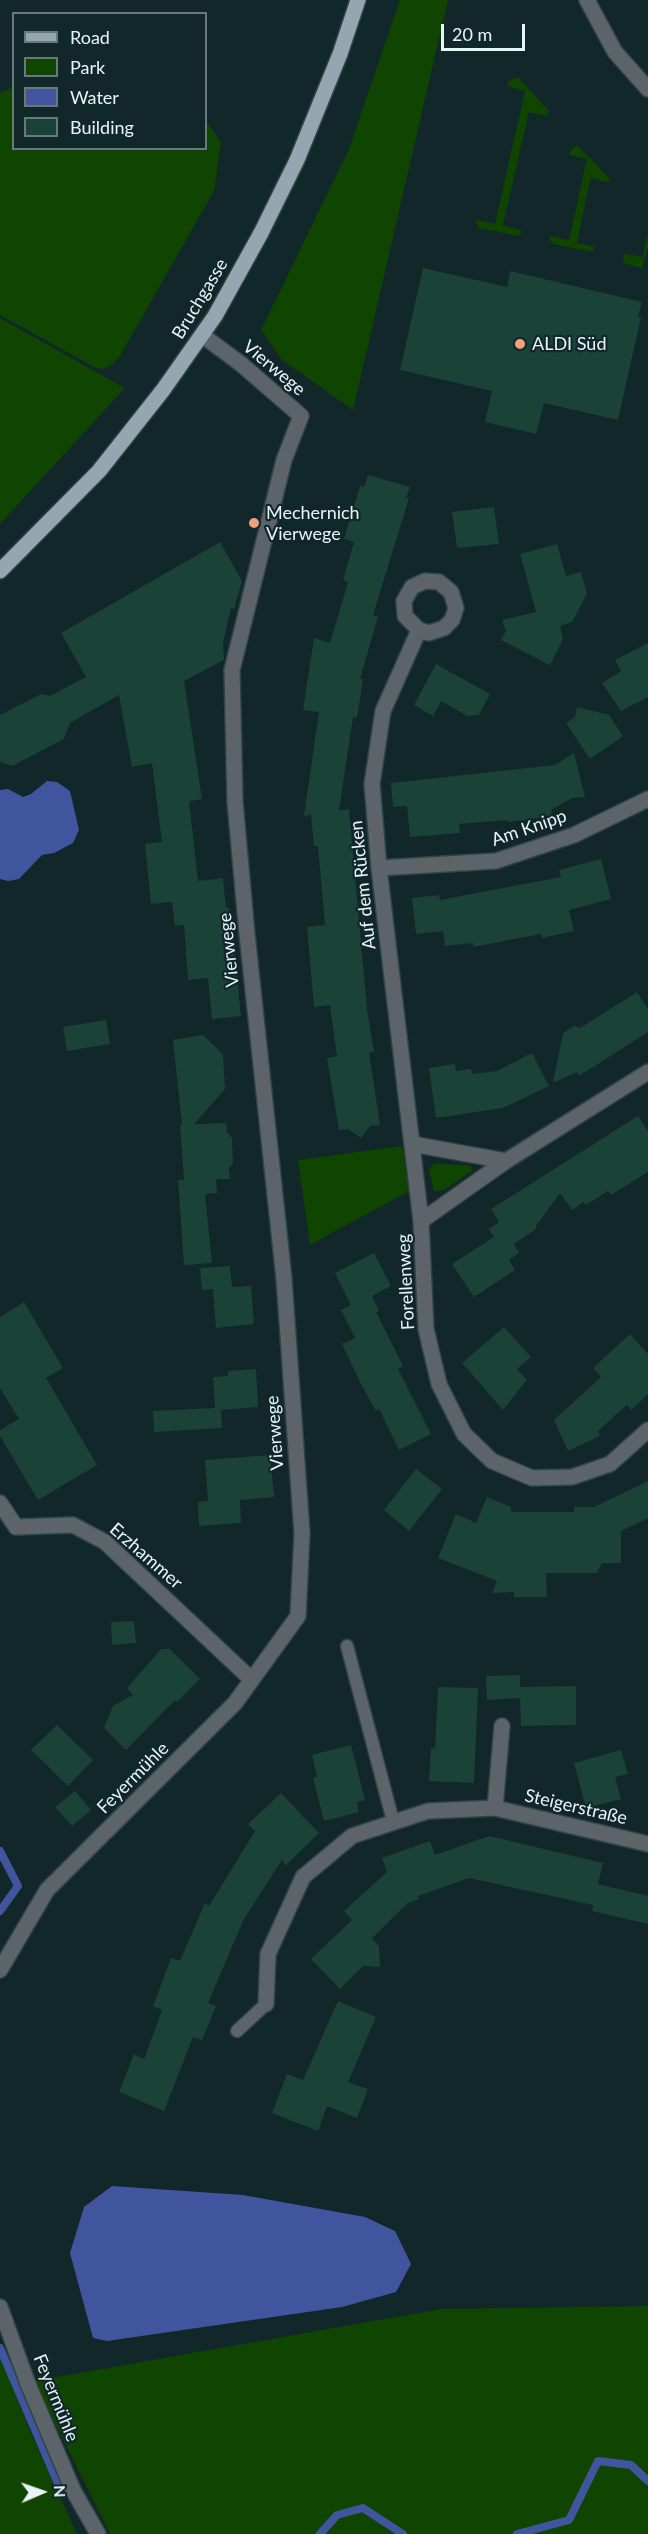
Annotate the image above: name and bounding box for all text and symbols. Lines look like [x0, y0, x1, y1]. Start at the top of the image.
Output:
legend [12, 12, 207, 150]
scale bar [444, 12, 528, 50]
text: 20 m [452, 23, 492, 45]
text: Road [70, 26, 110, 48]
text: Park [70, 56, 105, 78]
text: Water [70, 86, 119, 108]
text: Building [70, 116, 134, 138]
street label: Bruchgasse [168, 255, 232, 343]
place label: ALDI Süd [532, 333, 606, 355]
street label: Vierwege [238, 336, 310, 400]
marker: ALDI Süd [513, 337, 527, 351]
place label: Mechernich Vierwege [266, 502, 360, 544]
marker: Mechernich Vierwege [247, 516, 261, 530]
street label: Am Knipp [489, 805, 569, 851]
street label: Auf dem Rücken [345, 819, 381, 951]
street label: Vierwege [214, 912, 244, 988]
street label: Forellenweg [393, 1233, 419, 1331]
street label: Vierwege [262, 1395, 288, 1471]
street label: Erzhammer [105, 1518, 187, 1594]
street label: Feyermühle [93, 1738, 173, 1818]
street label: Steigerstraße [523, 1785, 629, 1829]
street label: Feyermühle [29, 2351, 83, 2445]
north arrow [12, 2462, 72, 2522]
text: N [51, 2485, 70, 2498]

